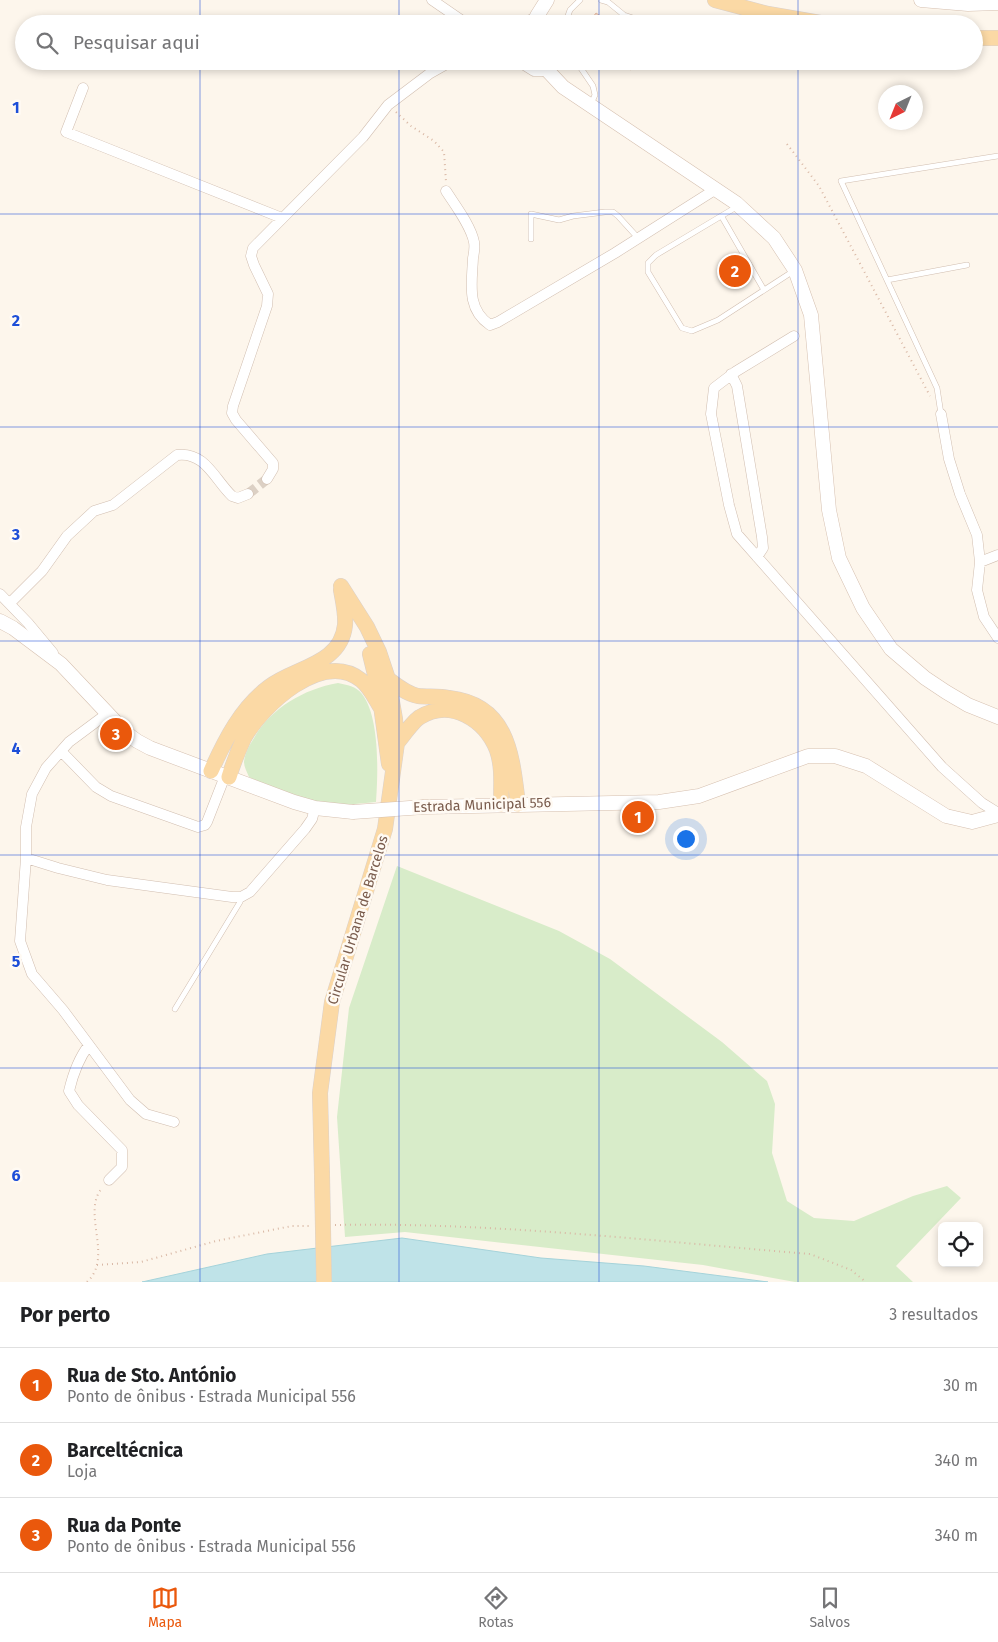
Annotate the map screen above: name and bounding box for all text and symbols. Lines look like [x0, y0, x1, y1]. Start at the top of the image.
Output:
search box [15, 15, 983, 70]
icon: search [33, 29, 61, 57]
text: Pesquisar aqui [73, 31, 200, 54]
north arrow [878, 85, 923, 130]
text: 1 [12, 98, 20, 117]
pin: 2 [719, 252, 751, 290]
text: 2 [12, 311, 20, 330]
text: 3 [11, 525, 20, 544]
pin: 3 [100, 715, 132, 753]
text: 4 [11, 739, 21, 758]
street label: Estrada Municipal 556 [413, 794, 551, 816]
pin: 1 [622, 798, 654, 836]
your location [673, 826, 699, 852]
street label: Circular Urbana de Barcelos [324, 833, 392, 1007]
text: 5 [12, 952, 21, 971]
text: 6 [11, 1166, 21, 1185]
map controls [938, 1222, 983, 1267]
button: locate [938, 1222, 983, 1267]
text: Por perto [20, 1302, 110, 1328]
text: 3 resultados [889, 1305, 978, 1324]
text: Rua de Sto. António [67, 1364, 236, 1387]
text: 1 [32, 1376, 40, 1395]
text: 30 m [943, 1376, 978, 1395]
text: Ponto de ônibus · Estrada Municipal 556 [67, 1387, 356, 1406]
text: Barceltécnica [67, 1439, 183, 1462]
text: 2 [32, 1451, 40, 1470]
text: 340 m [935, 1451, 978, 1470]
text: Loja [67, 1462, 97, 1481]
text: Rua da Ponte [67, 1514, 181, 1537]
text: 3 [32, 1526, 40, 1545]
text: 340 m [935, 1526, 978, 1545]
text: Ponto de ônibus · Estrada Municipal 556 [67, 1537, 356, 1556]
tab: Mapa [148, 1584, 182, 1631]
tab: Rotas [478, 1584, 514, 1631]
tab: Salvos [809, 1584, 850, 1631]

